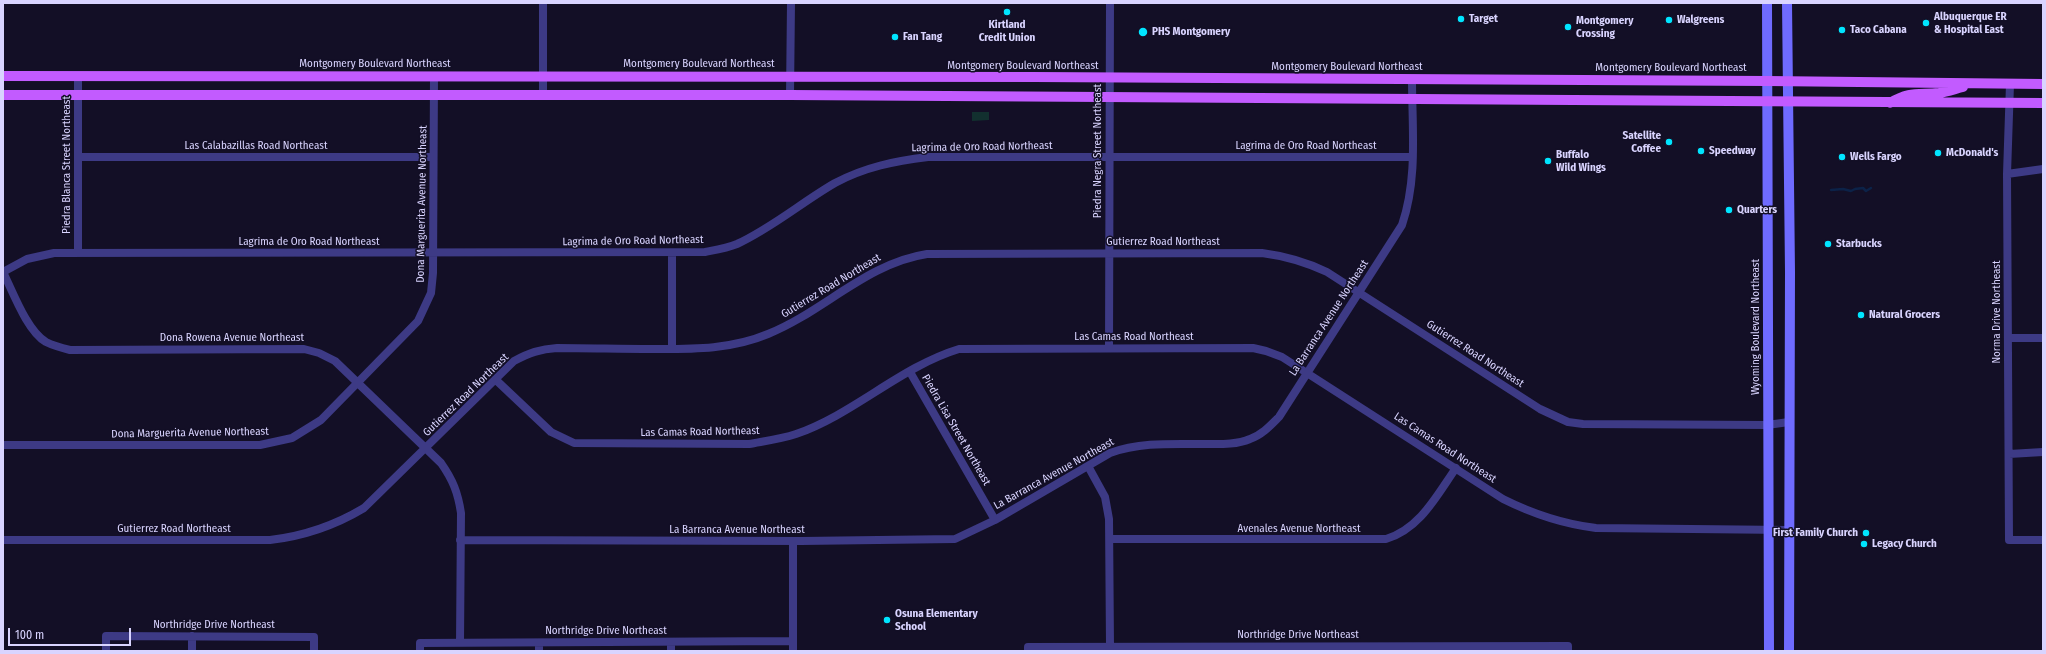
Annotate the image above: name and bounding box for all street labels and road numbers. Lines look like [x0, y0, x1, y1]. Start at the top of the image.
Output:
street label: Montgomery Boulevard Northeast [299, 57, 451, 71]
street label: Montgomery Boulevard Northeast [623, 57, 775, 71]
street label: Montgomery Boulevard Northeast [947, 59, 1099, 73]
street label: Montgomery Boulevard Northeast [1271, 60, 1423, 74]
street label: Montgomery Boulevard Northeast [1595, 61, 1747, 75]
street label: Piedra Negra Street Northeast [1091, 84, 1105, 218]
street label: Piedra Blanca Street Northeast [60, 96, 74, 234]
street label: Dona Marguerita Avenue Northeast [414, 125, 430, 283]
street label: Las Calabazillas Road Northeast [184, 139, 328, 153]
street label: Lagrima de Oro Road Northeast [911, 139, 1053, 155]
street label: Lagrima de Oro Road Northeast [1235, 139, 1377, 153]
street label: Lagrima de Oro Road Northeast [562, 233, 704, 249]
street label: Lagrima de Oro Road Northeast [238, 235, 380, 249]
street label: Gutierrez Road Northeast [1106, 235, 1220, 249]
street label: Gutierrez Road Northeast [779, 251, 883, 321]
street label: La Barranca Avenue Northeast [1287, 258, 1371, 378]
street label: Wyoming Boulevard Northeast [1749, 259, 1763, 395]
street label: Norma Drive Northeast [1990, 260, 2004, 364]
street label: Gutierrez Road Northeast [1424, 318, 1526, 390]
street label: Las Camas Road Northeast [1074, 330, 1194, 344]
street label: Dona Rowena Avenue Northeast [160, 331, 304, 345]
street label: Gutierrez Road Northeast [421, 351, 511, 439]
street label: Piedra Lisa Street Northeast [919, 372, 993, 488]
street label: Las Camas Road Northeast [1391, 410, 1499, 486]
street label: Las Camas Road Northeast [640, 424, 760, 440]
street label: Dona Marguerita Avenue Northeast [111, 425, 269, 441]
street label: La Barranca Avenue Northeast [992, 435, 1116, 513]
street label: Gutierrez Road Northeast [117, 522, 231, 536]
street label: Avenales Avenue Northeast [1238, 522, 1360, 536]
street label: La Barranca Avenue Northeast [669, 523, 805, 537]
street label: Northridge Drive Northeast [153, 618, 275, 632]
street label: Northridge Drive Northeast [545, 624, 667, 638]
street label: Northridge Drive Northeast [1237, 628, 1359, 642]

